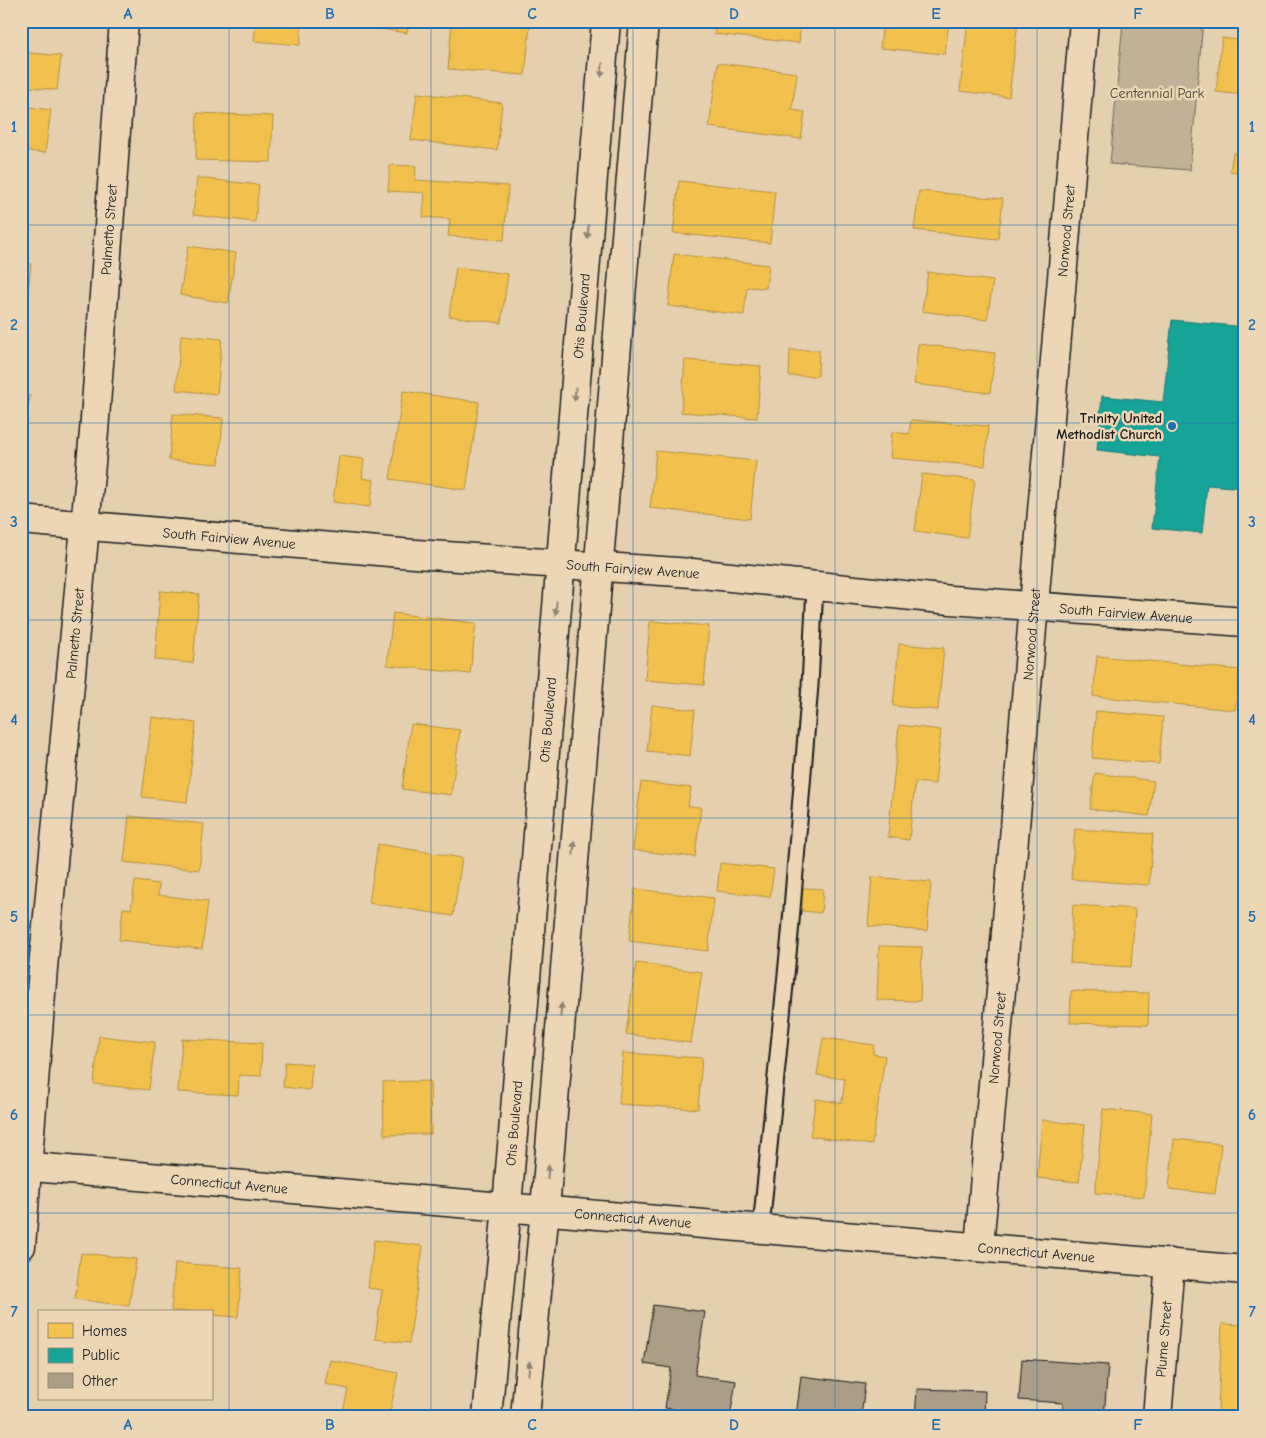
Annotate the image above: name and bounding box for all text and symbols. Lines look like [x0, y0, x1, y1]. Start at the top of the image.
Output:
text: A [124, 5, 133, 23]
text: B [325, 5, 335, 23]
text: C [527, 5, 537, 23]
text: D [729, 5, 739, 23]
text: E [931, 5, 941, 23]
text: F [1133, 5, 1143, 23]
one-way arrow [598, 62, 606, 78]
park label: Centennial Park [1110, 85, 1204, 102]
text: 1 [11, 118, 17, 136]
text: 1 [1249, 118, 1255, 136]
street label: Palmetto Street [97, 183, 121, 276]
street label: Norwood Street [1054, 183, 1079, 277]
one-way arrow [584, 224, 592, 240]
street label: Otis Boulevard [570, 273, 594, 359]
text: 2 [10, 316, 18, 334]
text: 2 [1248, 316, 1256, 334]
one-way arrow [570, 386, 578, 402]
place label: Trinity United Methodist Church [1056, 410, 1162, 443]
marker: Trinity United Methodist Church [1166, 420, 1178, 432]
text: 3 [10, 513, 18, 531]
text: 3 [1248, 513, 1256, 531]
street label: South Fairview Avenue [162, 524, 296, 553]
street label: South Fairview Avenue [566, 556, 700, 583]
street label: Palmetto Street [63, 586, 88, 680]
street label: Norwood Street [1020, 587, 1044, 681]
one-way arrow [552, 600, 560, 616]
street label: South Fairview Avenue [1059, 600, 1193, 627]
street label: Otis Boulevard [536, 676, 560, 763]
text: 4 [10, 711, 18, 729]
text: 4 [1248, 711, 1256, 729]
one-way arrow [571, 839, 579, 855]
text: 5 [10, 908, 18, 926]
text: 5 [1248, 908, 1256, 926]
street label: Norwood Street [985, 990, 1010, 1085]
one-way arrow [558, 1001, 566, 1017]
street label: Otis Boulevard [502, 1080, 526, 1167]
text: 6 [10, 1106, 18, 1124]
text: 6 [1248, 1106, 1256, 1124]
one-way arrow [544, 1163, 552, 1179]
street label: Connecticut Avenue [170, 1171, 289, 1198]
street label: Connecticut Avenue [573, 1205, 692, 1232]
street label: Connecticut Avenue [977, 1239, 1096, 1266]
street label: Plume Street [1152, 1300, 1176, 1378]
text: 7 [10, 1303, 18, 1321]
text: 7 [1248, 1303, 1256, 1321]
legend [38, 1310, 212, 1400]
text: Homes [82, 1322, 127, 1340]
text: Public [82, 1346, 120, 1364]
one-way arrow [525, 1360, 533, 1376]
text: Other [82, 1372, 117, 1390]
text: A [124, 1416, 133, 1434]
text: B [325, 1416, 335, 1434]
text: C [527, 1416, 537, 1434]
text: D [729, 1416, 739, 1434]
text: E [931, 1416, 941, 1434]
text: F [1133, 1416, 1143, 1434]

